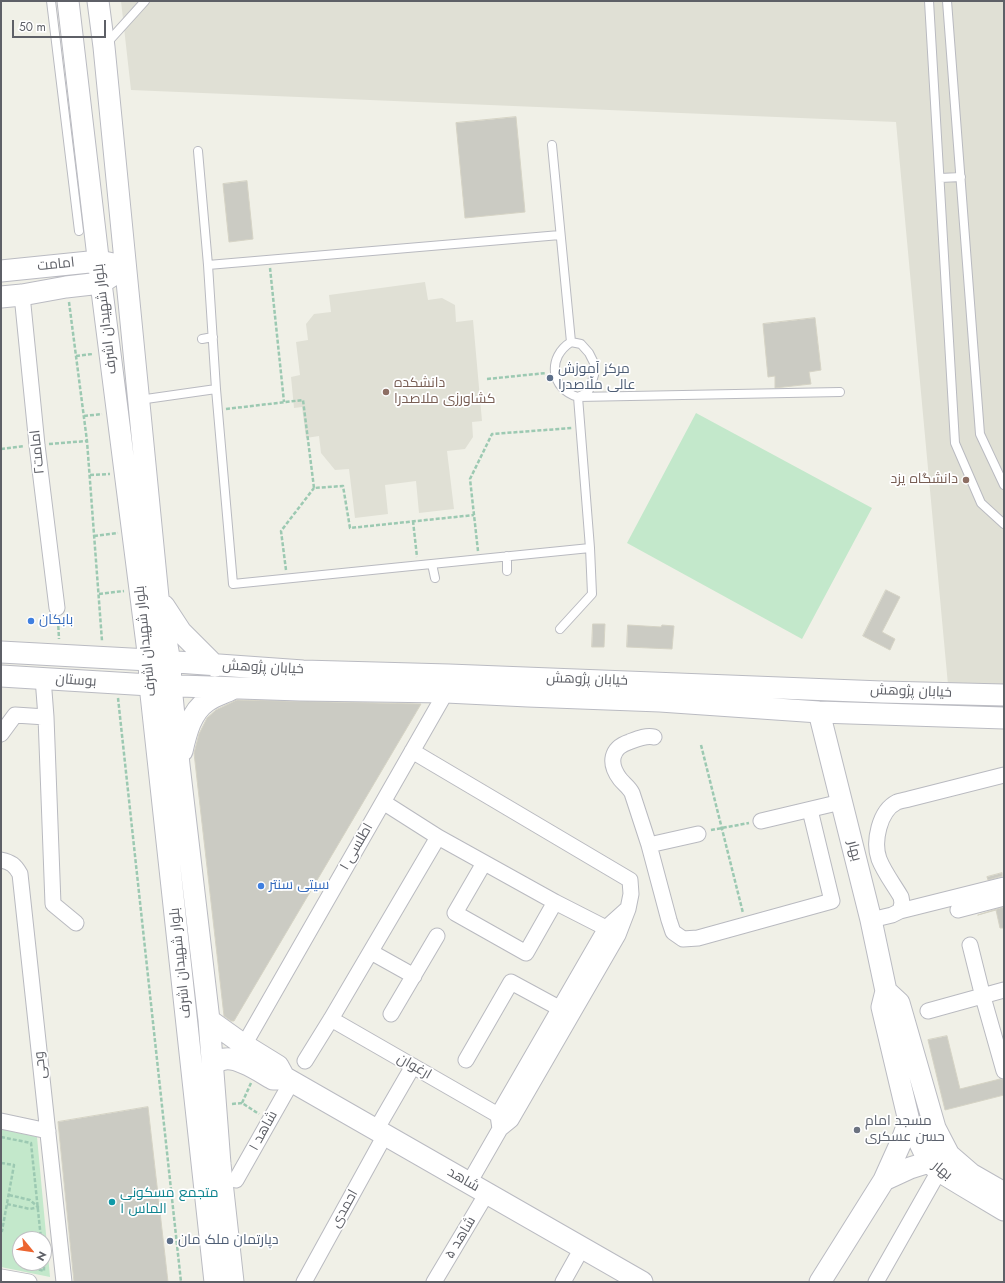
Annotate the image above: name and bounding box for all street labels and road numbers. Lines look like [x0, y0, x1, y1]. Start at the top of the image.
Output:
street label: امامت [37, 255, 75, 275]
street label: بلوار شهیدان اشرف [91, 263, 121, 375]
street label: امامت۲ [27, 429, 49, 475]
street label: بلوار شهیدان اشرف [132, 585, 160, 697]
street label: خیابان پژوهش [222, 657, 304, 679]
street label: خیابان پژوهش [546, 670, 628, 690]
street label: بوستان [55, 671, 97, 691]
street label: خیابان پژوهش [870, 682, 952, 702]
street label: اطلسی ۱ [337, 821, 377, 873]
street label: بهار [843, 839, 865, 863]
street label: بلوار شهیدان اشرف [167, 907, 195, 1019]
street label: وحی [31, 1050, 51, 1080]
street label: ارغوان [394, 1050, 434, 1084]
street label: شاهد ۱ [246, 1108, 282, 1154]
street label: بهار [929, 1158, 955, 1184]
street label: شاهد [444, 1164, 482, 1196]
street label: احمدی [328, 1187, 362, 1231]
street label: شاهد ۵ [442, 1214, 480, 1262]

